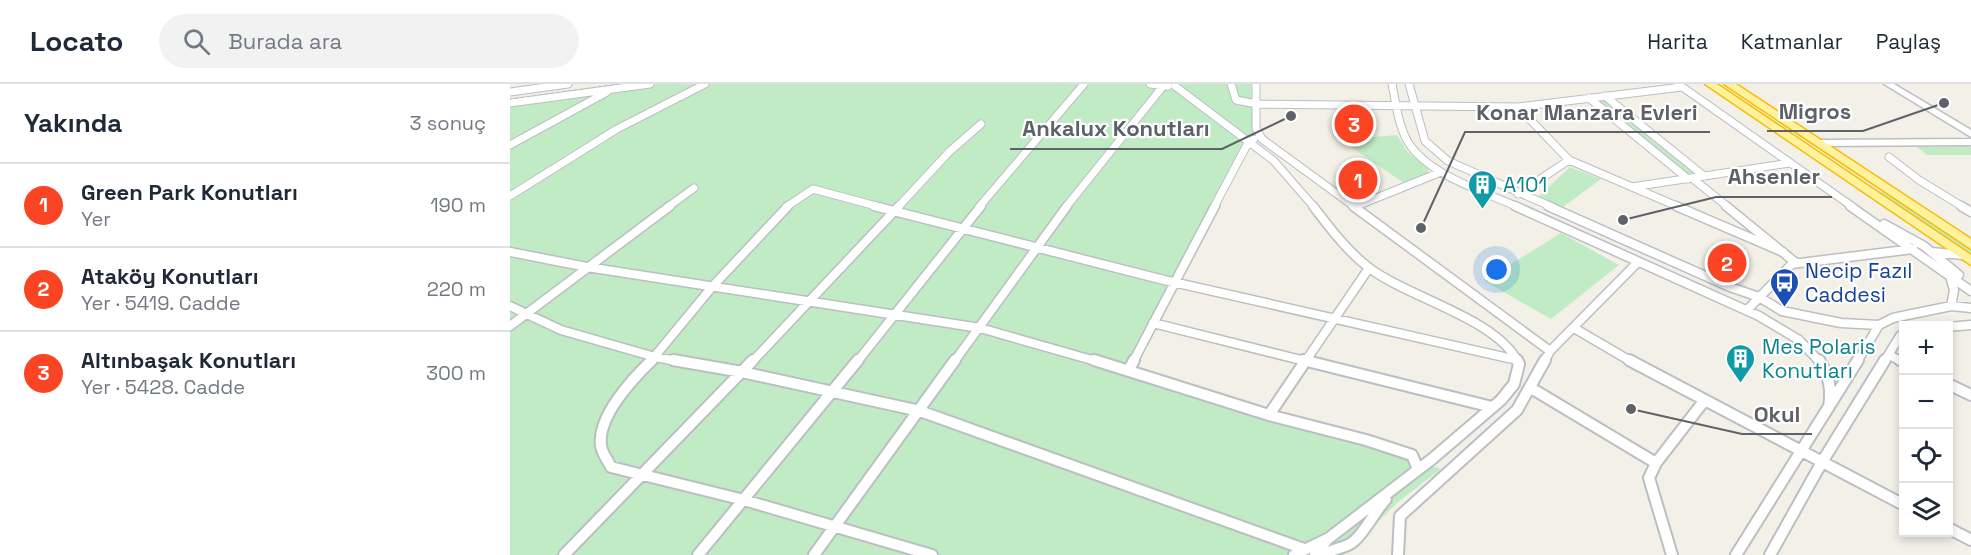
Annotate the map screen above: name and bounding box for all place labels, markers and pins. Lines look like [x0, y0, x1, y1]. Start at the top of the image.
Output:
callout: Migros [1767, 91, 1863, 131]
callout: Konar Manzara Evleri [1465, 92, 1710, 132]
pin: 3 [1334, 102, 1374, 147]
callout: Ankalux Konutları [1010, 109, 1222, 149]
callout: Ahsenler [1716, 157, 1832, 197]
pin: 1 [1338, 158, 1378, 202]
building icon: A101 [1466, 168, 1498, 210]
place label: A101 [1503, 171, 1547, 198]
pin: 2 [1708, 240, 1746, 285]
place label: Necip Fazıl Caddesi [1805, 257, 1913, 308]
bus stop icon: Necip Fazıl Caddesi [1768, 266, 1800, 308]
place label: Mes Polaris Konutları [1762, 333, 1876, 384]
building icon: Mes Polaris Konutları [1725, 342, 1757, 384]
callout: Okul [1742, 394, 1812, 434]

